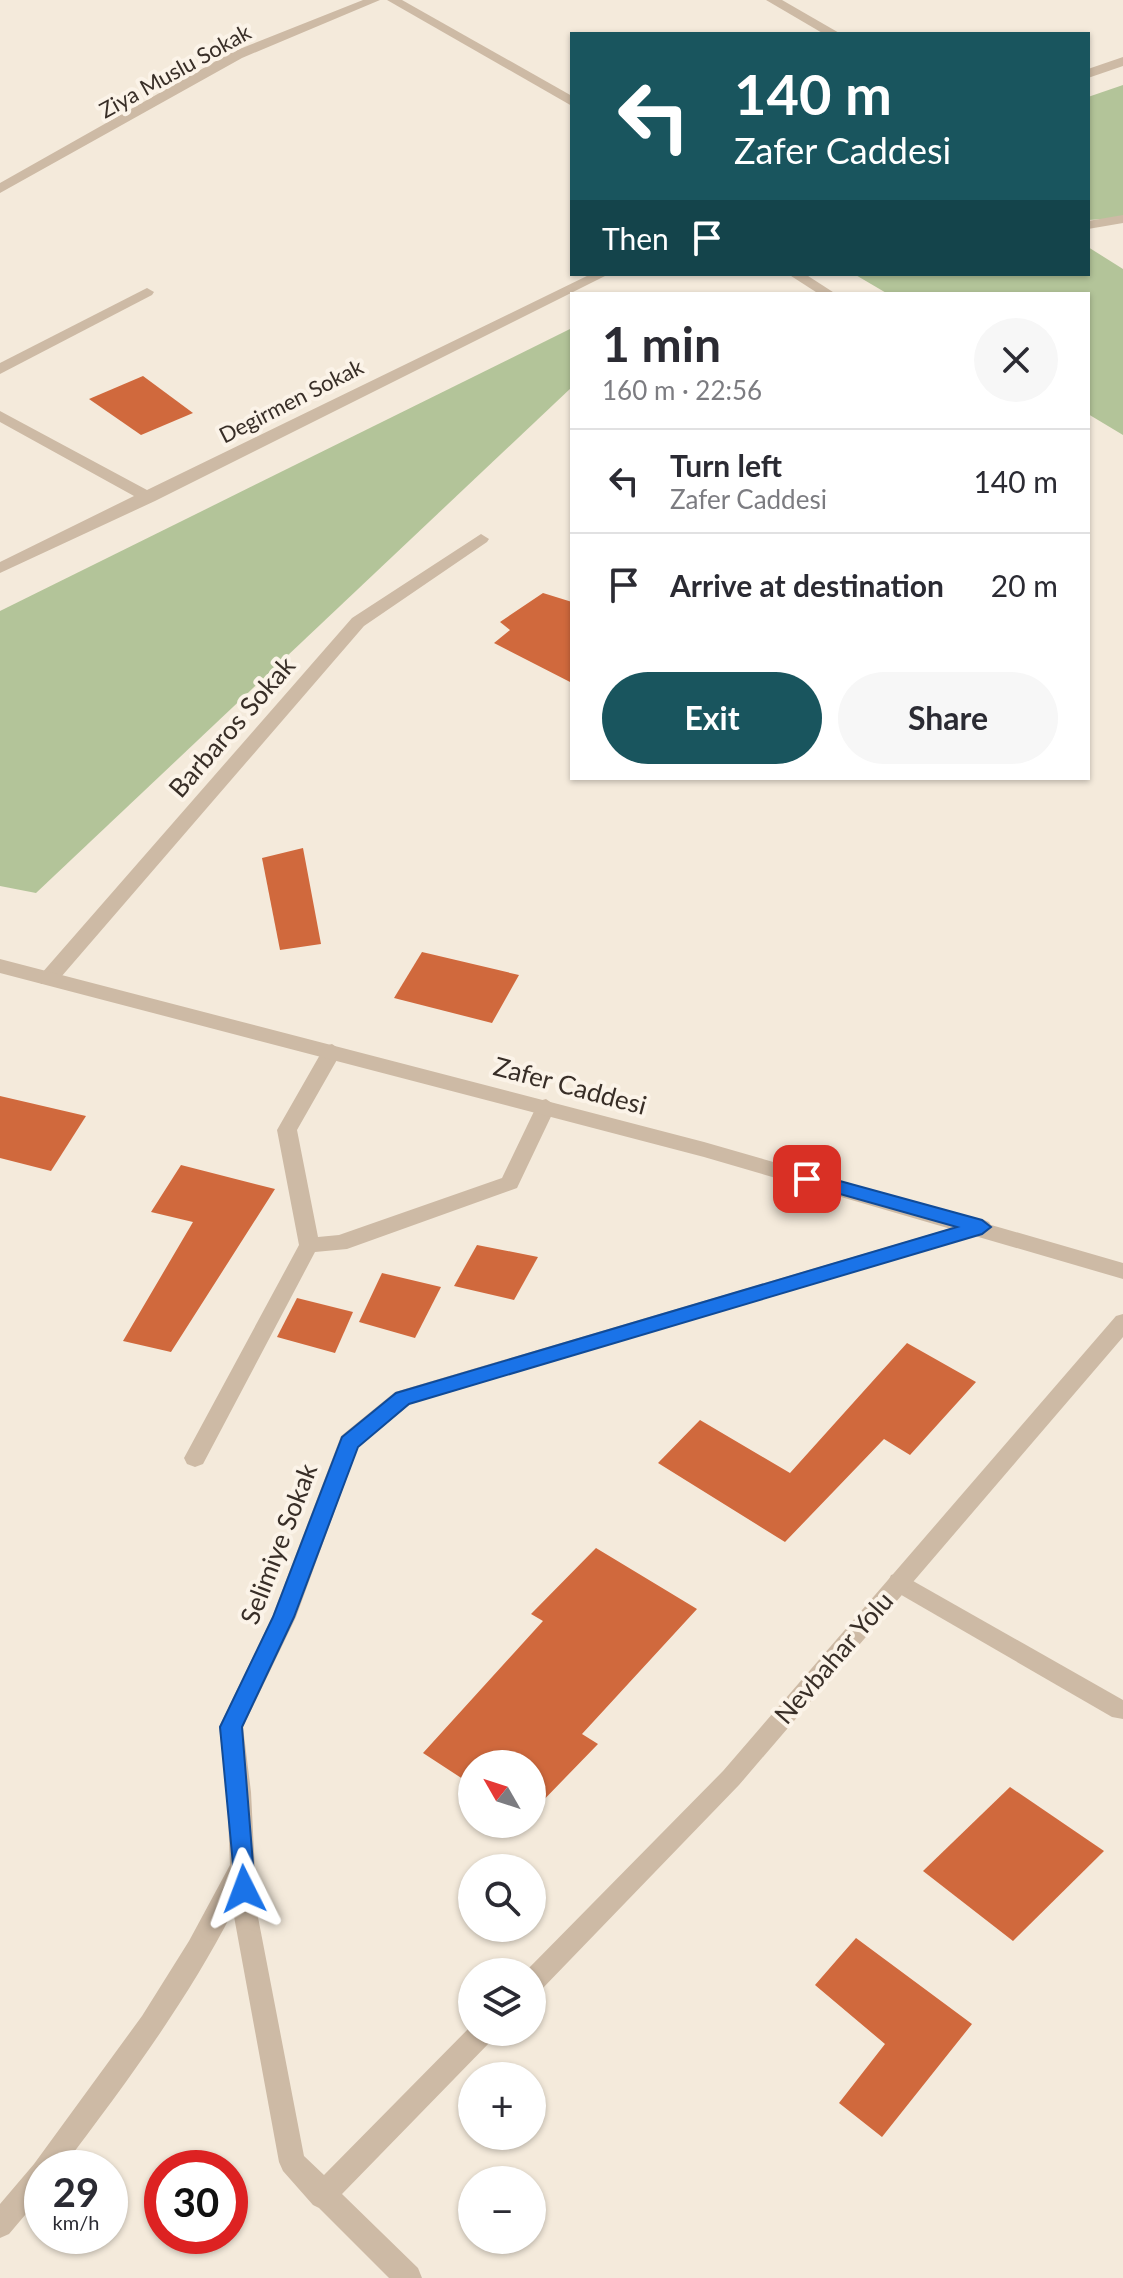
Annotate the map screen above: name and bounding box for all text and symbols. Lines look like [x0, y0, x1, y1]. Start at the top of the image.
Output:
street label: Ziya Muslu Sokak [94, 17, 256, 123]
text: 140 m [734, 60, 892, 127]
icon: left [602, 64, 706, 168]
text: Zafer Caddesi [734, 128, 951, 172]
icon: arrive [685, 216, 729, 260]
text: Then [602, 220, 669, 256]
text: 1 min [602, 315, 721, 372]
button: close [974, 318, 1058, 402]
street label: Degirmen Sokak [214, 352, 368, 448]
text: 160 m · 22:56 [602, 374, 762, 406]
text: Turn left [670, 447, 782, 483]
icon: left [602, 459, 646, 503]
text: 140 m [973, 463, 1058, 499]
text: Zafer Caddesi [670, 483, 827, 515]
icon: arrive [602, 563, 646, 607]
text: Arrive at destination [670, 567, 944, 603]
text: 20 m [991, 567, 1058, 603]
street label: Barbaros Sokak [161, 649, 302, 803]
button: Exit [602, 672, 822, 764]
button: Share [838, 672, 1058, 764]
street label: Zafer Caddesi [490, 1049, 650, 1121]
pin [773, 1145, 841, 1213]
icon: arrive [785, 1157, 829, 1201]
street label: Selimiye Sokak [233, 1458, 324, 1628]
street label: Nevbahar Yolu [767, 1585, 899, 1730]
north arrow [458, 1750, 546, 1838]
map controls [458, 1750, 546, 2254]
position arrow [202, 1847, 286, 1931]
button: search [458, 1854, 546, 1942]
button: layers [458, 1958, 546, 2046]
button: + [458, 2062, 546, 2150]
speed limit sign: 30 [144, 2150, 248, 2254]
button: − [458, 2166, 546, 2254]
text: 29 [53, 2168, 99, 2216]
text: km/h [53, 2210, 99, 2234]

